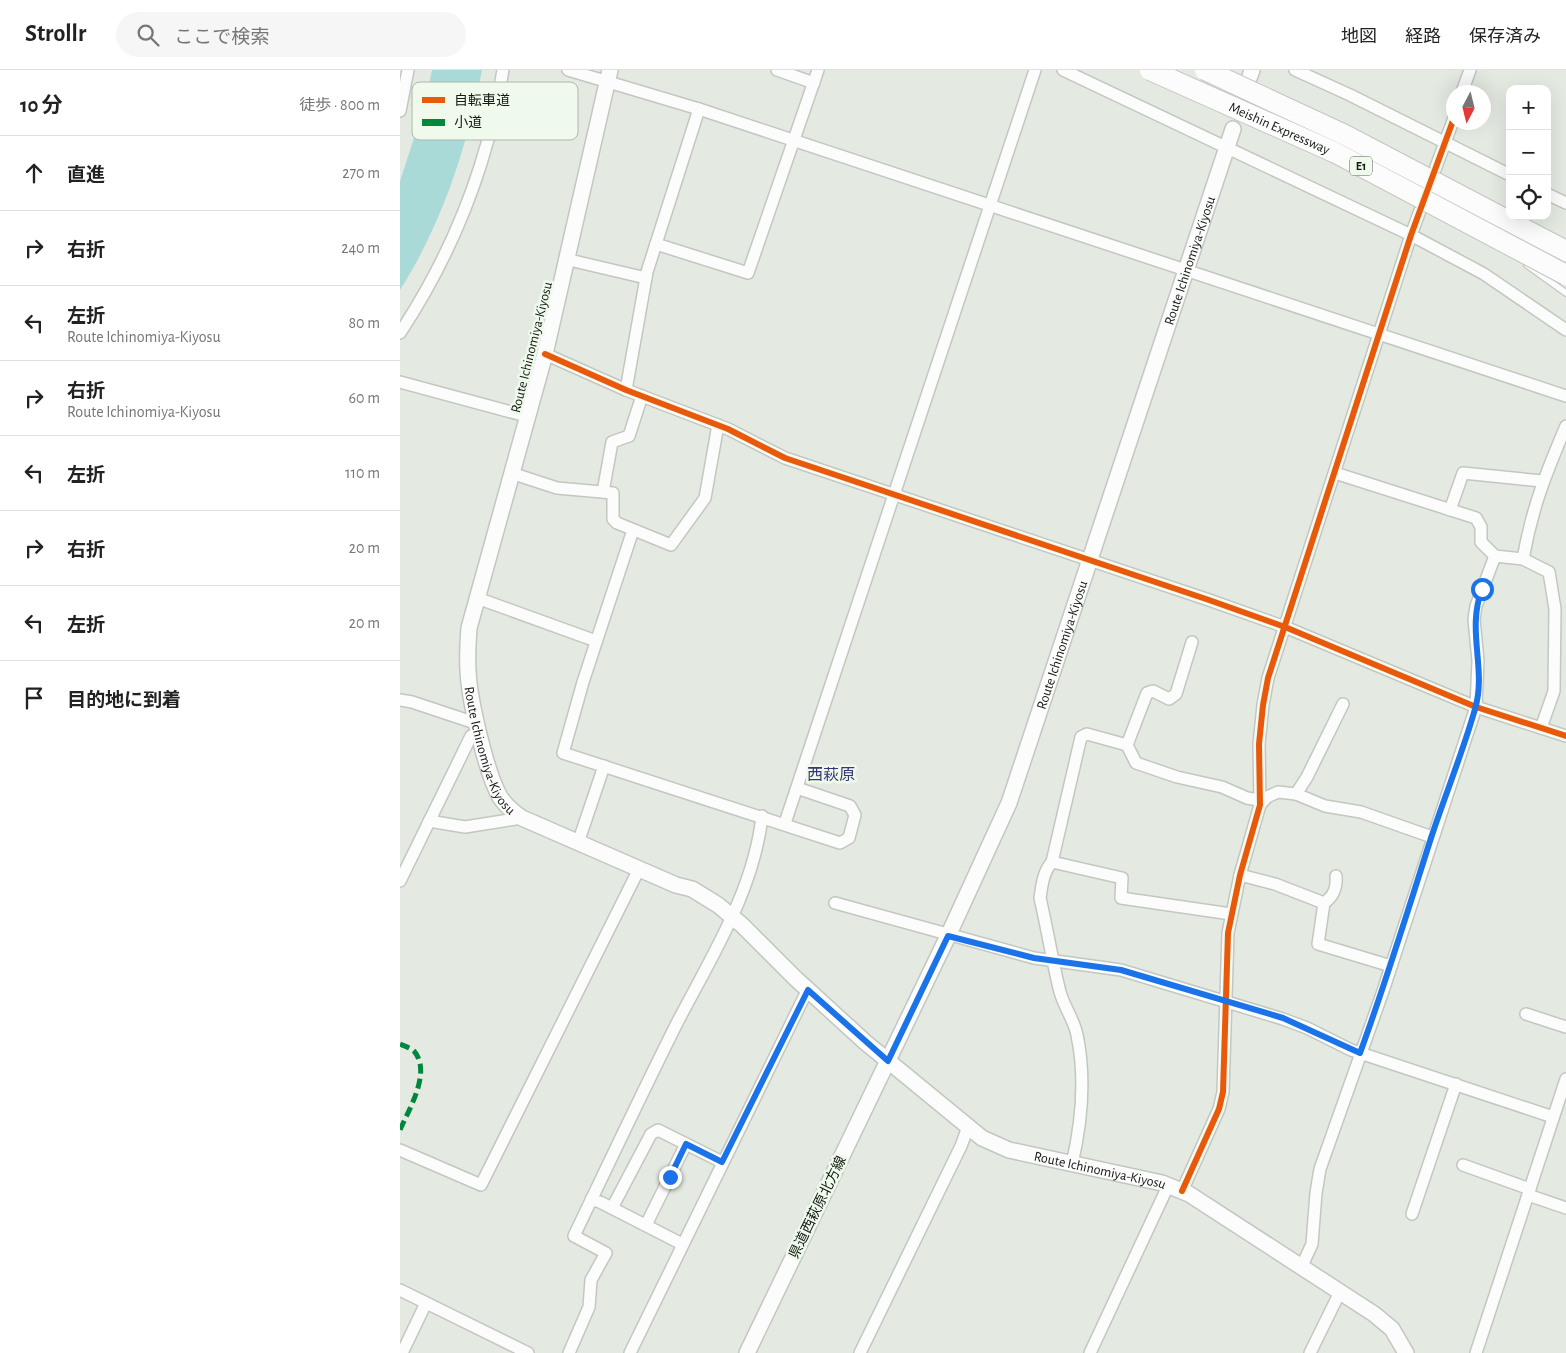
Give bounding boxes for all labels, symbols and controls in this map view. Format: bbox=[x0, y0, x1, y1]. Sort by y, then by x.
search box bbox=[116, 12, 466, 57]
icon: search bbox=[134, 21, 162, 49]
text: Strollr bbox=[25, 22, 86, 46]
text: ここで検索 bbox=[174, 28, 269, 47]
text: 地図 bbox=[1341, 28, 1377, 46]
text: 経路 bbox=[1405, 28, 1441, 46]
text: 保存済み bbox=[1469, 28, 1541, 46]
legend bbox=[412, 82, 578, 140]
north arrow bbox=[1446, 85, 1491, 130]
map controls bbox=[1506, 85, 1551, 220]
button: + bbox=[1506, 85, 1551, 130]
text: 自転車道 bbox=[454, 93, 510, 108]
text: 10 分 bbox=[20, 95, 63, 116]
text: 徒歩 · 800 m bbox=[299, 97, 380, 113]
street label: Meishin Expressway bbox=[1227, 100, 1332, 157]
text: 小道 bbox=[454, 115, 482, 130]
button: − bbox=[1506, 130, 1551, 175]
road number: E1 bbox=[1350, 156, 1372, 175]
icon: ahead bbox=[20, 159, 48, 187]
text: 270 m bbox=[342, 165, 380, 181]
text: 直進 bbox=[67, 166, 105, 185]
button: locate bbox=[1506, 175, 1551, 220]
street label: Route Ichinomiya-Kiyosu bbox=[1162, 195, 1218, 327]
icon: right bbox=[20, 234, 48, 262]
text: 240 m bbox=[341, 240, 380, 256]
text: 右折 bbox=[67, 241, 105, 260]
street label: Route Ichinomiya-Kiyosu bbox=[509, 280, 555, 414]
text: 左折 bbox=[67, 307, 105, 326]
icon: left bbox=[20, 309, 48, 337]
text: 80 m bbox=[349, 315, 380, 331]
text: Route Ichinomiya-Kiyosu bbox=[67, 329, 221, 345]
text: 右折 bbox=[67, 382, 105, 401]
icon: right bbox=[20, 384, 48, 412]
text: 60 m bbox=[349, 390, 380, 406]
text: Route Ichinomiya-Kiyosu bbox=[67, 404, 221, 420]
icon: left bbox=[20, 459, 48, 487]
text: 110 m bbox=[345, 465, 380, 481]
text: 左折 bbox=[67, 466, 105, 485]
icon: right bbox=[20, 534, 48, 562]
text: 20 m bbox=[349, 540, 380, 556]
text: 右折 bbox=[67, 541, 105, 560]
route start bbox=[1471, 578, 1494, 601]
street label: Route Ichinomiya-Kiyosu bbox=[1035, 579, 1090, 711]
icon: left bbox=[20, 609, 48, 637]
text: 20 m bbox=[349, 615, 380, 631]
text: 左折 bbox=[67, 616, 105, 635]
icon: arrive bbox=[20, 684, 48, 712]
street label: Route Ichinomiya-Kiyosu bbox=[462, 686, 517, 818]
text: 目的地に到着 bbox=[67, 691, 181, 710]
district label: 西萩原 bbox=[807, 767, 855, 783]
street label: Route Ichinomiya-Kiyosu bbox=[1033, 1150, 1168, 1192]
street label: 県道西萩原北方線 bbox=[785, 1153, 849, 1261]
route end bbox=[659, 1166, 682, 1189]

